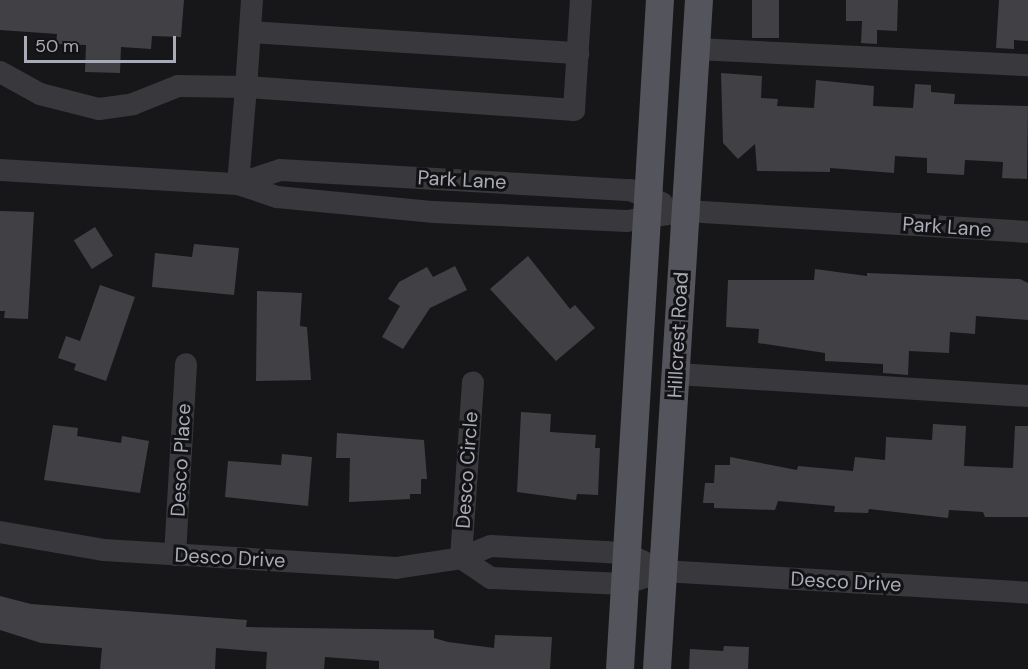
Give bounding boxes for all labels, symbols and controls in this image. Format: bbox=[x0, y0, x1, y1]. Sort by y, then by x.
scale bar bbox=[27, 24, 178, 62]
text: 50 m bbox=[35, 34, 79, 58]
street label: Park Lane bbox=[417, 166, 507, 194]
street label: Park Lane bbox=[902, 212, 992, 242]
street label: Hillcrest Road bbox=[663, 271, 693, 399]
street label: Desco Place bbox=[166, 403, 196, 517]
street label: Desco Circle bbox=[451, 411, 483, 529]
street label: Desco Drive bbox=[174, 543, 286, 573]
street label: Desco Drive bbox=[790, 567, 902, 597]

